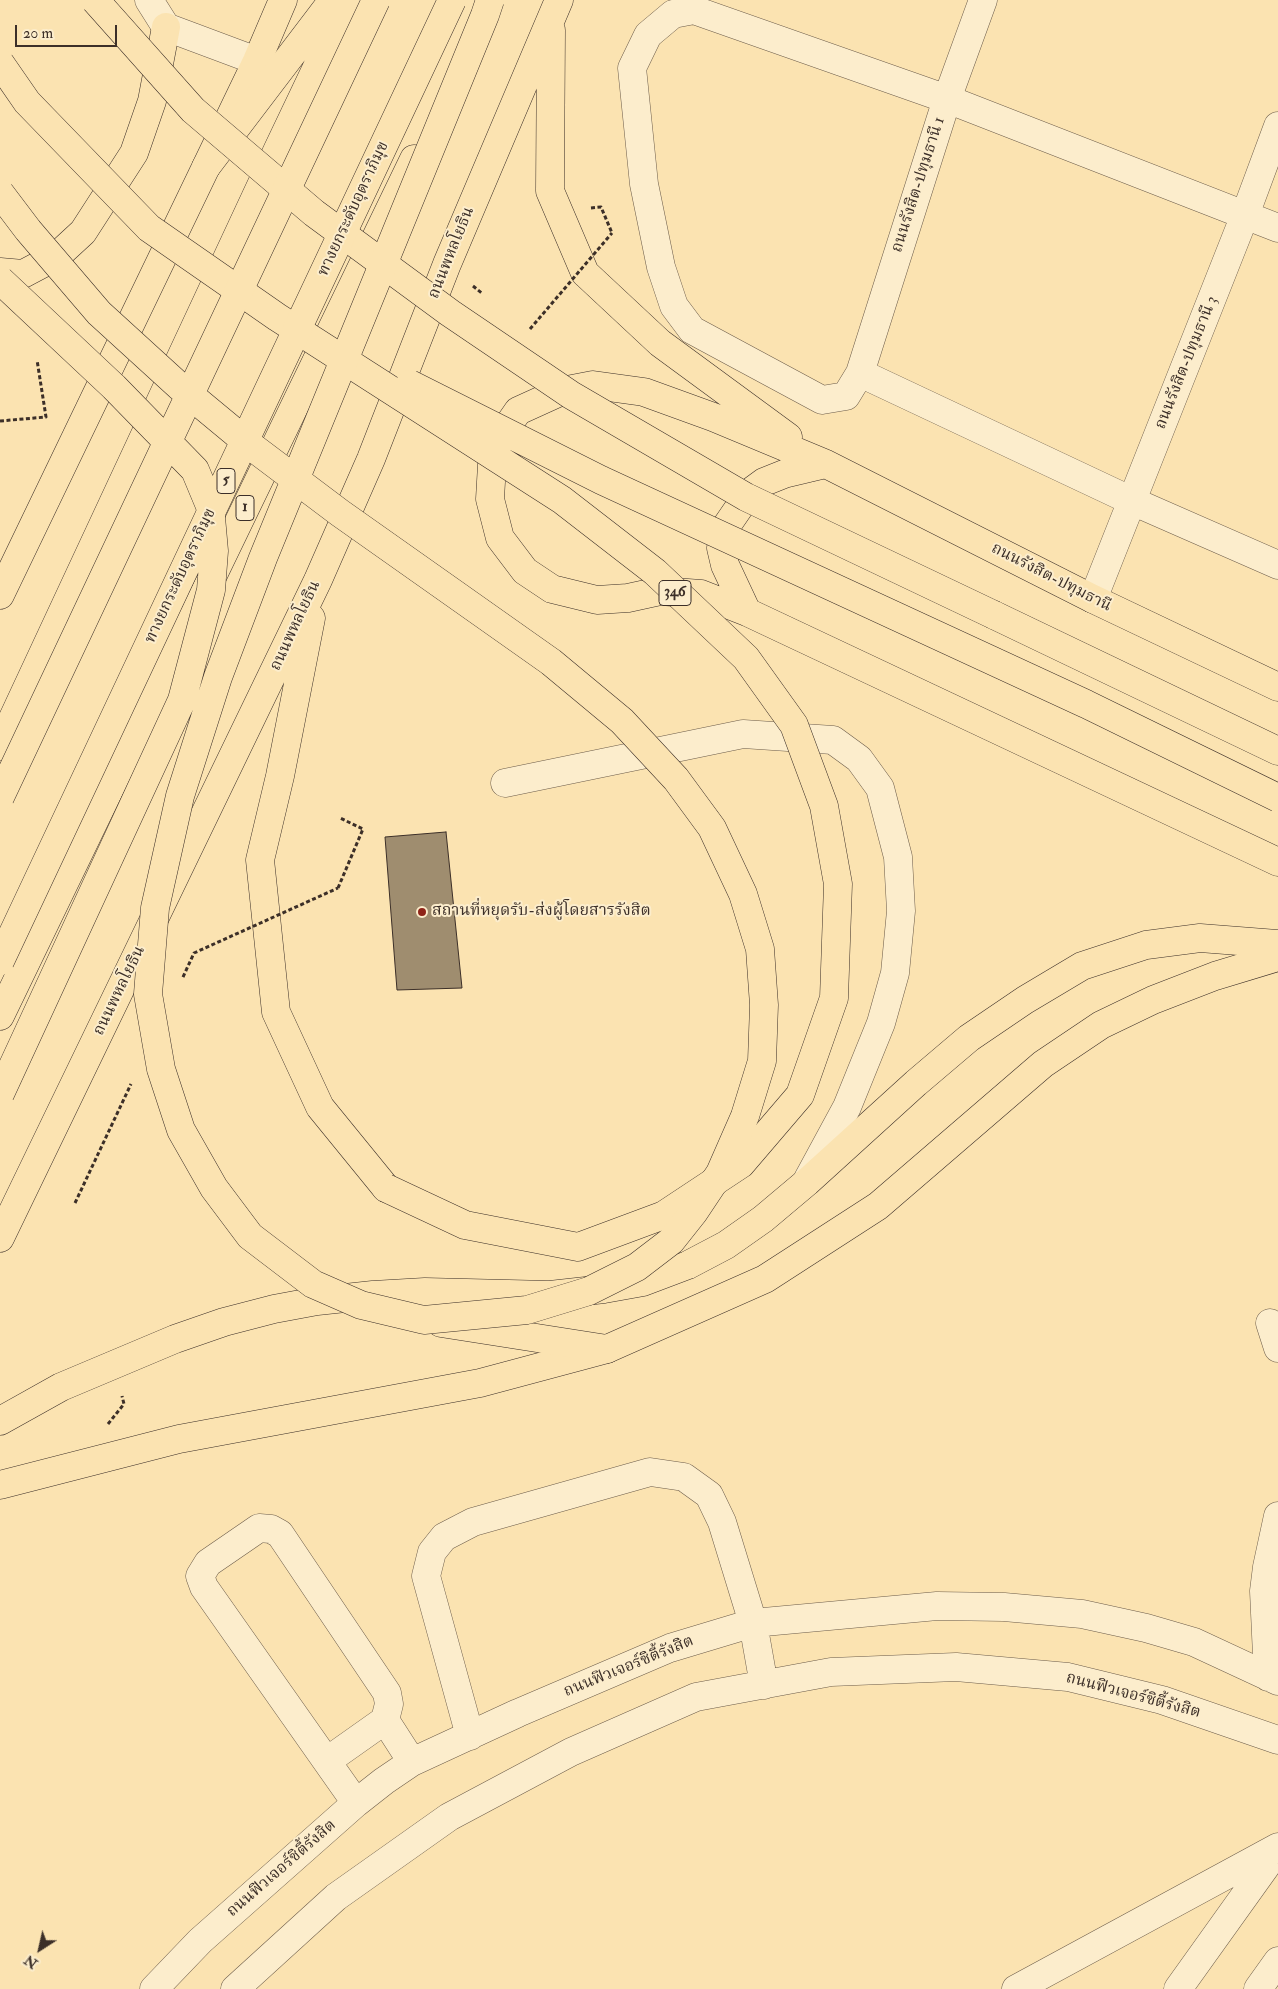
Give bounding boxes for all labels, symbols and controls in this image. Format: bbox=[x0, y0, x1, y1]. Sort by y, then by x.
scale bar bbox=[18, 15, 120, 47]
text: 20 m bbox=[23, 24, 53, 43]
street label: ถนนรังสิต-ปทุมธานี 1 bbox=[888, 115, 950, 255]
street label: ทางยกระดับอุตราภิมุข bbox=[314, 139, 394, 279]
street label: ถนนพหลโยธิน bbox=[425, 204, 479, 302]
street label: ถนนรังสิต-ปทุมธานี 3 bbox=[1152, 294, 1222, 432]
road number: 5 bbox=[217, 468, 235, 494]
road number: 1 bbox=[236, 496, 254, 520]
street label: ทางยกระดับอุตราภิมุข bbox=[141, 506, 221, 646]
street label: ถนนรังสิต-ปทุมธานี bbox=[988, 539, 1114, 617]
street label: ถนนพหลโยธิน bbox=[267, 578, 325, 674]
road number: 346 bbox=[659, 580, 691, 606]
place label: สถานที่หยุดรับ-ส่งผู้โดยสารรังสิต bbox=[432, 902, 651, 922]
marker: สถานที่หยุดรับ-ส่งผู้โดยสารรังสิต bbox=[416, 906, 428, 918]
street label: ถนนพหลโยธิน bbox=[90, 943, 150, 1039]
street label: ถนนฟิวเจอร์ซิตี้รังสิต bbox=[561, 1632, 697, 1702]
street label: ถนนฟิวเจอร์ซิตี้รังสิต bbox=[1064, 1669, 1202, 1723]
street label: ถนนฟิวเจอร์ซิตี้รังสิต bbox=[223, 1816, 341, 1922]
north arrow bbox=[15, 1924, 65, 1974]
text: N bbox=[21, 1951, 41, 1972]

